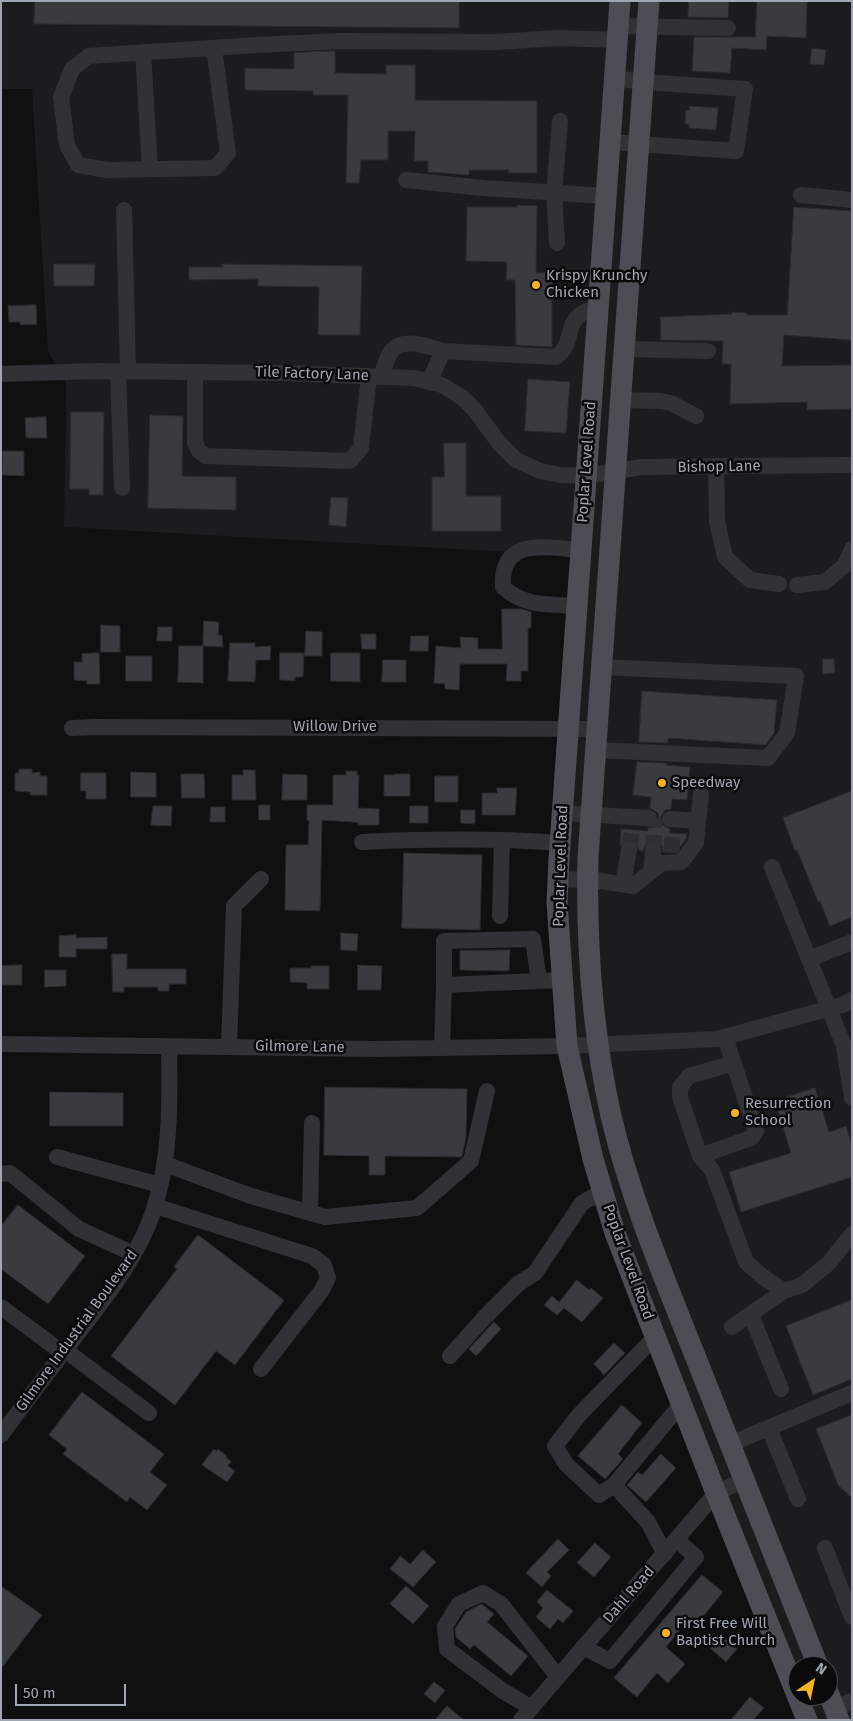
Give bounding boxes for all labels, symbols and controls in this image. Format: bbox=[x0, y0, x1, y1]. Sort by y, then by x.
place label: Krispy Krunchy Chicken bbox=[546, 267, 647, 302]
marker: Krispy Krunchy Chicken bbox=[530, 279, 542, 291]
street label: Tile Factory Lane bbox=[255, 363, 369, 385]
street label: Poplar Level Road bbox=[574, 401, 600, 523]
street label: Bishop Lane bbox=[677, 457, 761, 477]
street label: Willow Drive bbox=[293, 718, 377, 736]
place label: Speedway bbox=[672, 774, 740, 792]
marker: Speedway bbox=[656, 777, 668, 789]
street label: Poplar Level Road bbox=[550, 805, 572, 927]
street label: Gilmore Lane bbox=[255, 1037, 345, 1057]
place label: Resurrection School bbox=[745, 1095, 831, 1130]
marker: Resurrection School bbox=[729, 1107, 741, 1119]
street label: Poplar Level Road bbox=[599, 1202, 657, 1322]
street label: Gilmore Industrial Boulevard bbox=[12, 1247, 142, 1415]
street label: Dahl Road bbox=[599, 1563, 659, 1627]
place label: First Free Will Baptist Church bbox=[676, 1615, 775, 1650]
marker: First Free Will Baptist Church bbox=[660, 1627, 672, 1639]
north arrow bbox=[788, 1656, 838, 1706]
text: N bbox=[812, 1659, 830, 1679]
scale bar bbox=[18, 1674, 129, 1706]
text: 50 m bbox=[23, 1684, 56, 1702]

